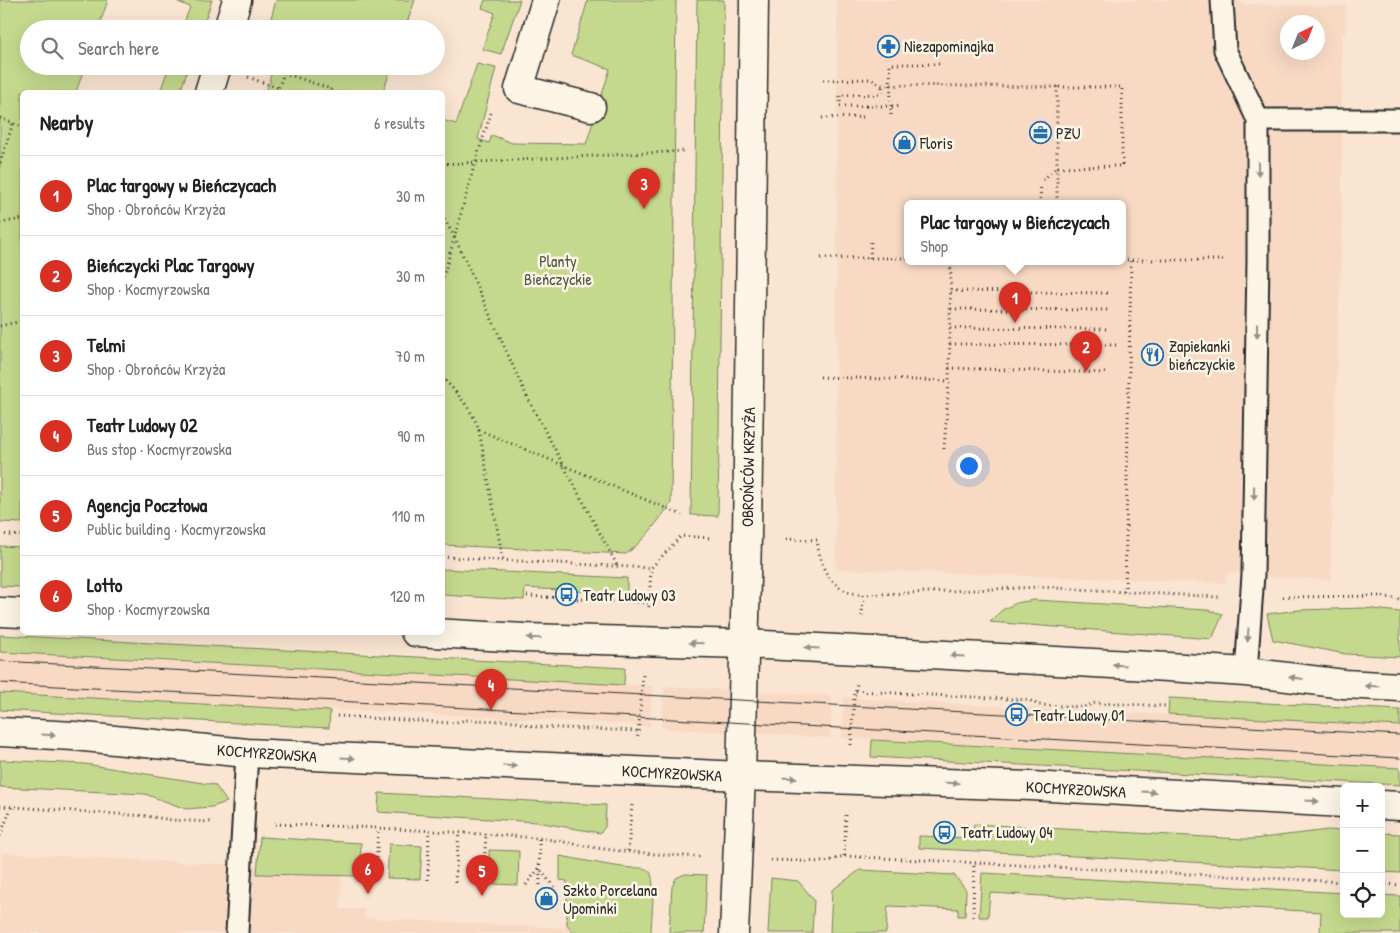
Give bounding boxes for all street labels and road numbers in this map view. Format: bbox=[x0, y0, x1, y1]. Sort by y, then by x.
street label: OBROŃCÓW KRZYŻA bbox=[736, 407, 760, 527]
street label: KOCMYRZOWSKA bbox=[216, 739, 318, 767]
street label: KOCMYRZOWSKA bbox=[621, 759, 723, 787]
street label: KOCMYRZOWSKA bbox=[1025, 775, 1127, 803]

